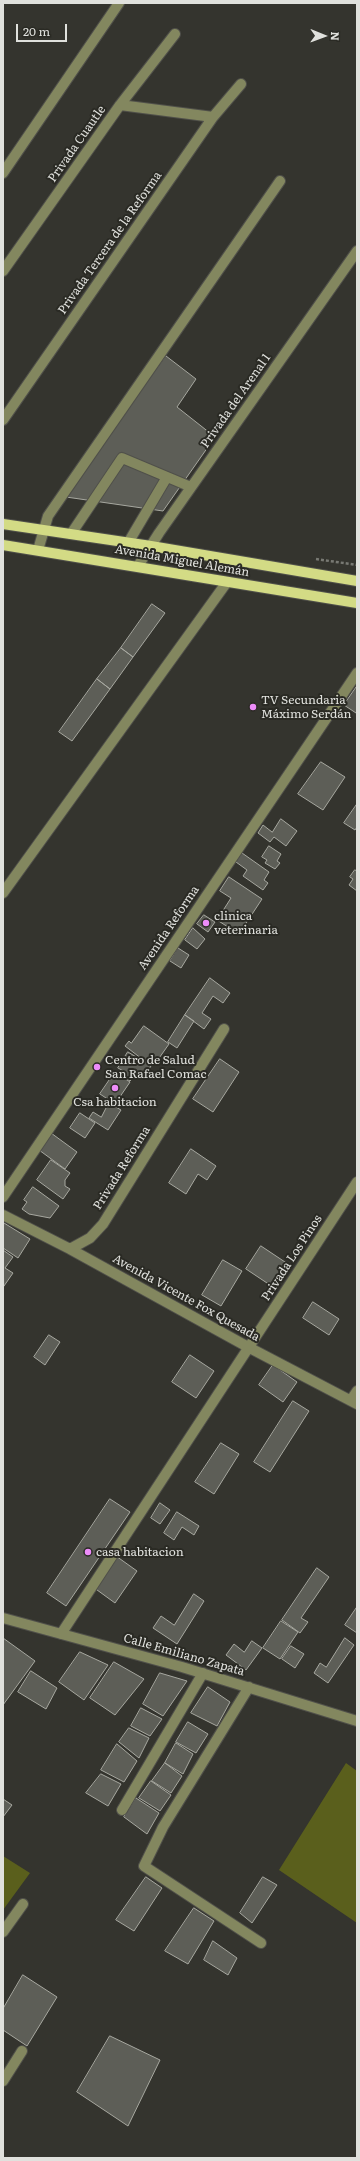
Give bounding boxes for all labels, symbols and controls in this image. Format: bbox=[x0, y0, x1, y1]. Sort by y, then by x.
scale bar bbox=[18, 16, 69, 42]
north arrow bbox=[304, 16, 344, 56]
text: 20 m bbox=[23, 22, 50, 40]
text: N bbox=[328, 31, 344, 41]
street label: Privada Cuautle bbox=[45, 103, 109, 185]
street label: Privada Tercera de la Reforma bbox=[55, 169, 165, 317]
street label: Privada del Arenal 1 bbox=[198, 351, 274, 451]
street label: Avenida Miguel Alemán bbox=[114, 542, 250, 580]
place label: TV Secundaria Máximo Serdán bbox=[261, 693, 352, 721]
marker: TV Secundaria Máximo Serdán bbox=[248, 702, 258, 712]
street label: Avenida Reforma bbox=[135, 883, 203, 973]
place label: clinica veterinaria bbox=[214, 909, 278, 937]
marker: clinica veterinaria bbox=[201, 918, 211, 928]
place label: Centro de Salud San Rafael Comac bbox=[105, 1053, 206, 1081]
marker: Centro de Salud San Rafael Comac bbox=[92, 1062, 102, 1072]
marker: Csa habitacion bbox=[110, 1083, 120, 1093]
place label: Csa habitacion bbox=[73, 1095, 157, 1109]
street label: Privada Reforma bbox=[90, 1124, 154, 1212]
street label: Privada Los Pinos bbox=[259, 1212, 325, 1304]
street label: Avenida Vicente Fox Quesada bbox=[110, 1252, 262, 1344]
place label: casa habitacion bbox=[96, 1545, 184, 1559]
marker: casa habitacion bbox=[83, 1547, 93, 1557]
street label: Calle Emiliano Zapata bbox=[122, 1631, 246, 1679]

